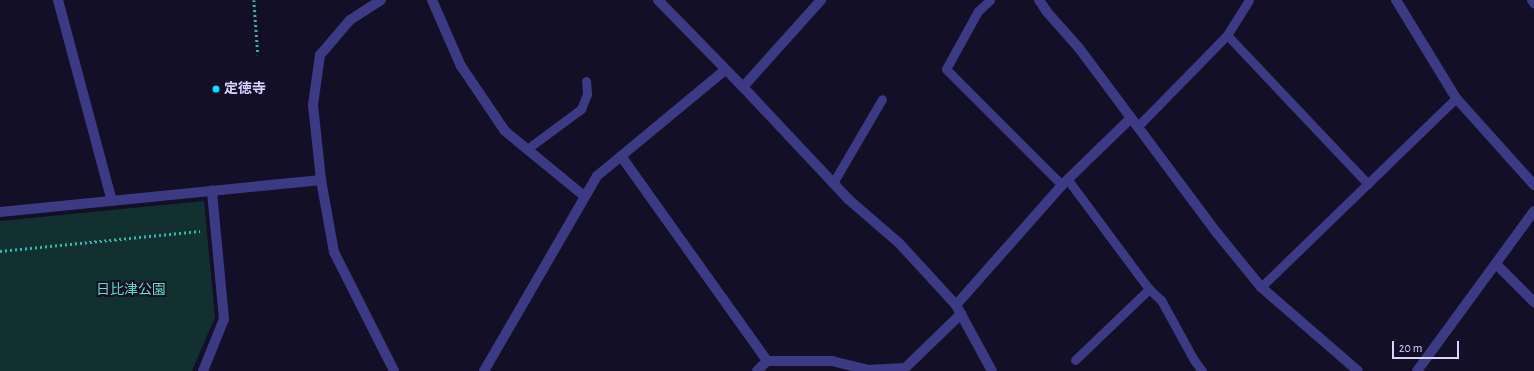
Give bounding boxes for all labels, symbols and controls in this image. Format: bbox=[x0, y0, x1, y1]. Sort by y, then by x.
place label: 定徳寺 bbox=[224, 81, 266, 97]
marker: 定徳寺 bbox=[211, 84, 221, 94]
park label: 日比津公園 bbox=[96, 282, 166, 298]
scale bar bbox=[1394, 333, 1461, 359]
text: 20 m bbox=[1399, 342, 1422, 354]

